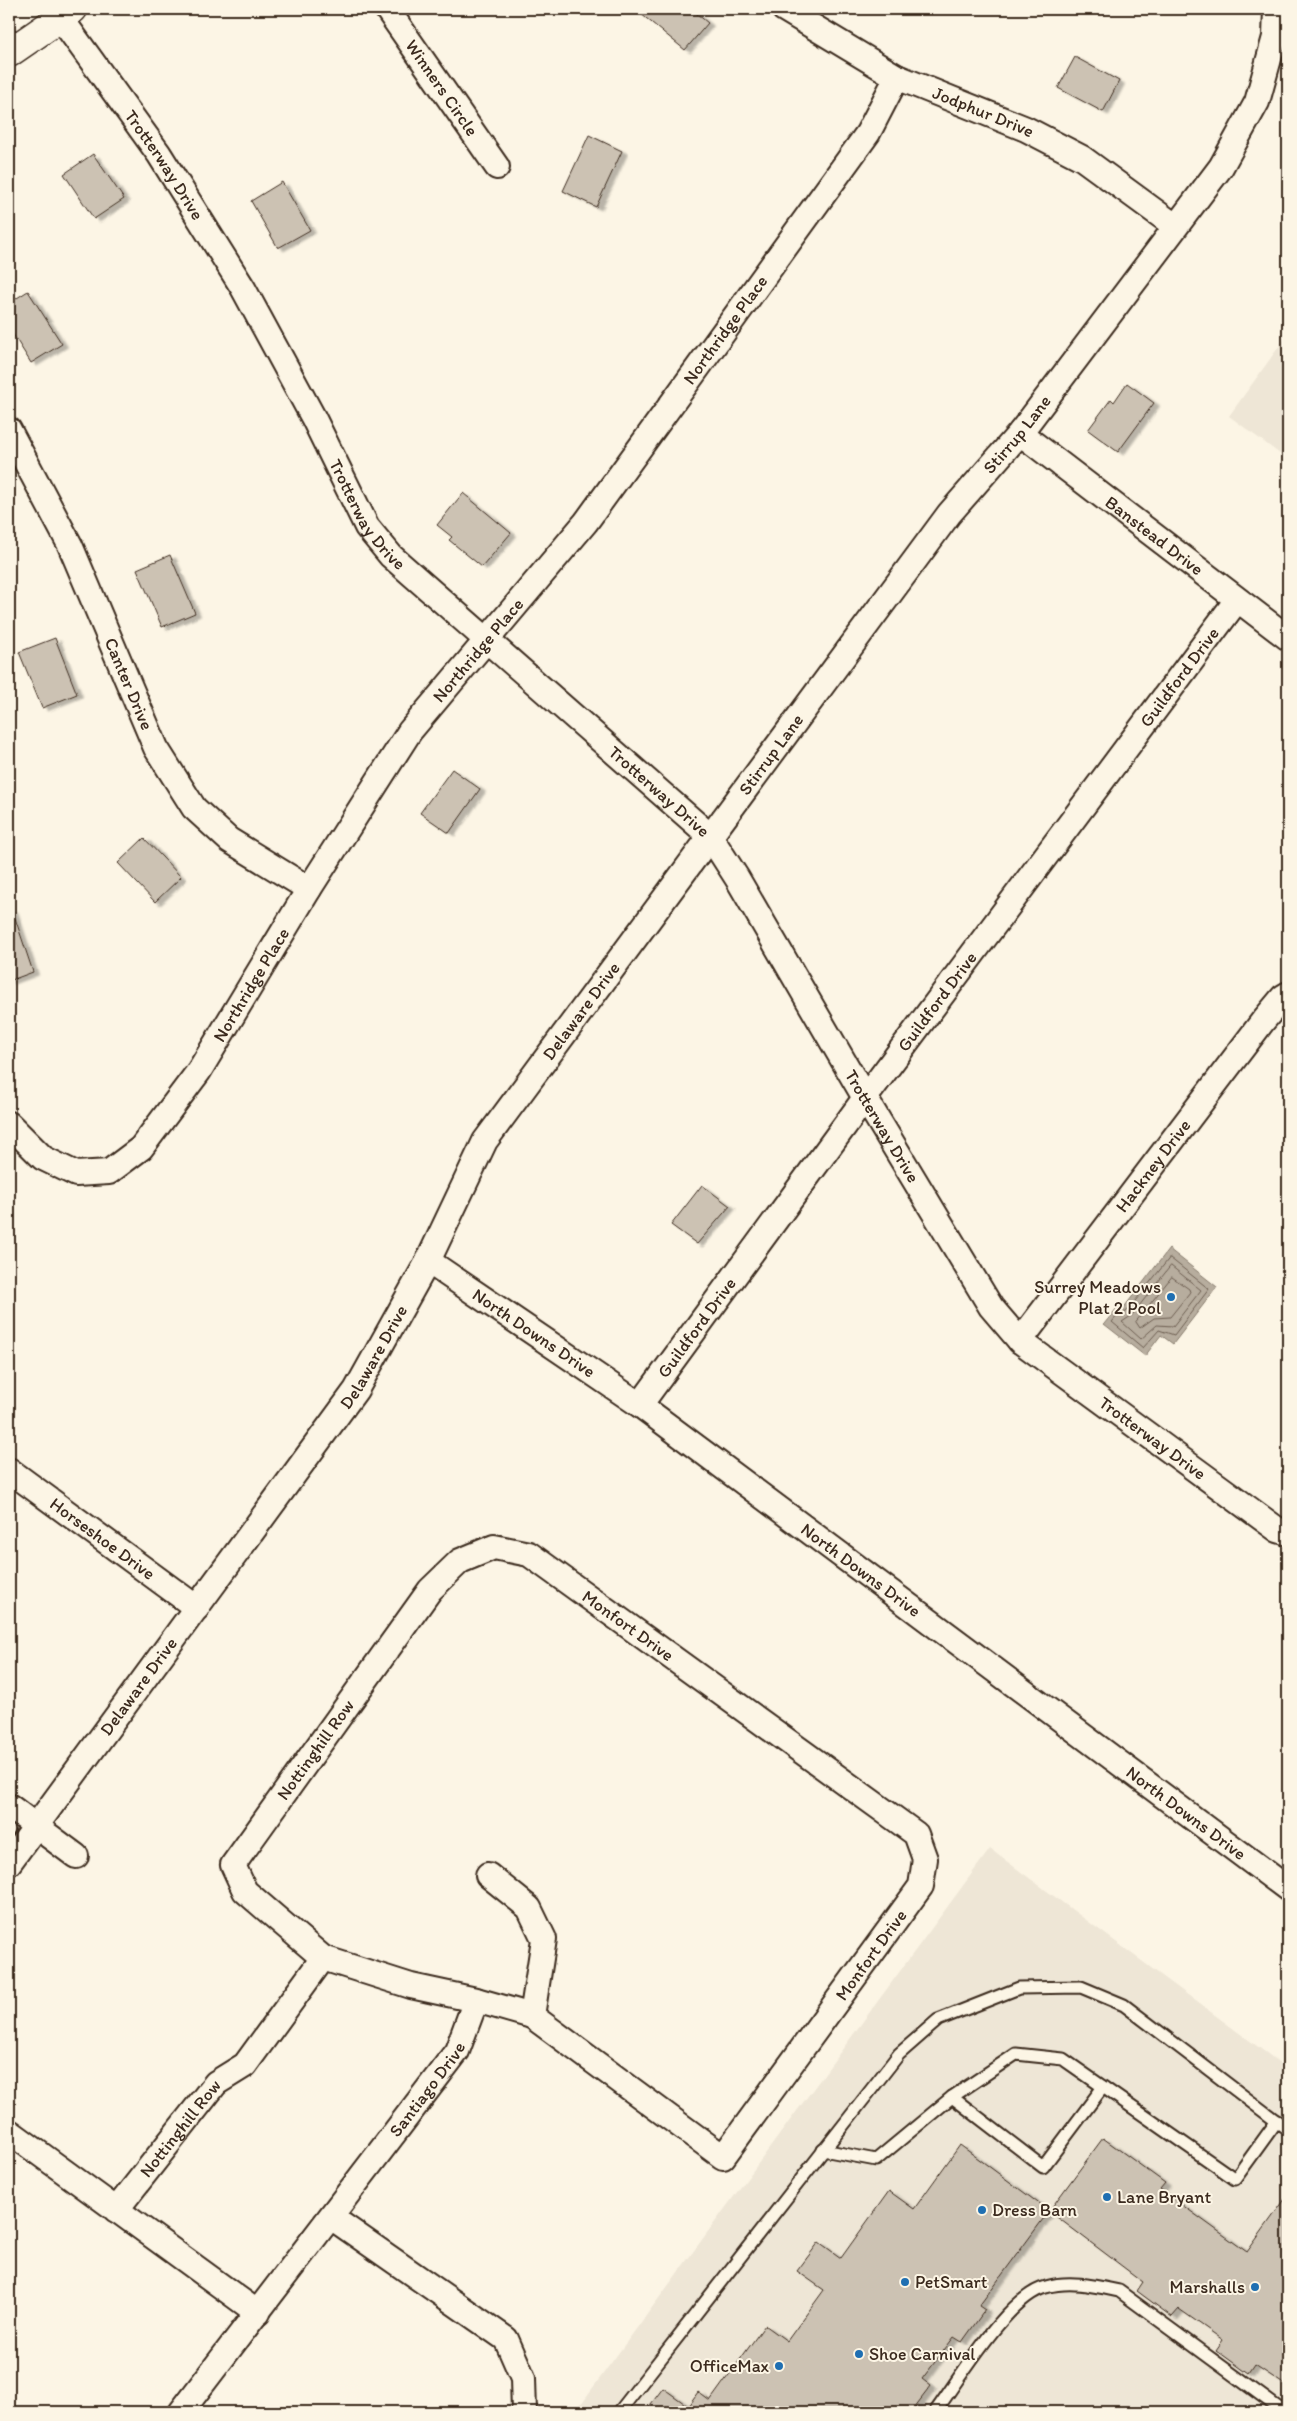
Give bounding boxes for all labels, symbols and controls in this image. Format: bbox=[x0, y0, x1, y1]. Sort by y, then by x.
street label: Winners Circle bbox=[401, 35, 483, 140]
street label: Jodphur Drive bbox=[929, 82, 1038, 142]
street label: Trotterway Drive bbox=[120, 105, 209, 224]
street label: Northridge Place bbox=[678, 271, 772, 389]
street label: Stirrup Lane bbox=[978, 391, 1056, 478]
street label: Trotterway Drive bbox=[324, 455, 410, 575]
street label: Banstead Drive bbox=[1101, 491, 1208, 580]
street label: Northridge Place bbox=[428, 594, 528, 707]
street label: Guildford Drive bbox=[1135, 623, 1224, 731]
street label: Canter Drive bbox=[100, 634, 158, 733]
street label: Stirrup Lane bbox=[734, 710, 808, 799]
street label: Trotterway Drive bbox=[604, 741, 714, 842]
street label: Northridge Place bbox=[208, 924, 294, 1046]
street label: Guildford Drive bbox=[893, 947, 982, 1056]
street label: Delaware Drive bbox=[538, 958, 625, 1064]
street label: Trotterway Drive bbox=[840, 1066, 924, 1187]
street label: Hackney Drive bbox=[1111, 1115, 1195, 1217]
street label: Guildford Drive bbox=[653, 1273, 741, 1382]
place label: Surrey Meadows Plat 2 Pool bbox=[1034, 1276, 1161, 1319]
street label: North Downs Drive bbox=[468, 1283, 600, 1383]
marker: Surrey Meadows Plat 2 Pool bbox=[1165, 1291, 1177, 1303]
street label: Delaware Drive bbox=[335, 1301, 412, 1413]
street label: Trotterway Drive bbox=[1094, 1391, 1211, 1485]
street label: Horseshoe Drive bbox=[45, 1493, 160, 1585]
street label: North Downs Drive bbox=[797, 1518, 925, 1622]
street label: Monfort Drive bbox=[578, 1585, 678, 1666]
street label: Delaware Drive bbox=[95, 1633, 182, 1740]
street label: Nottinghill Row bbox=[272, 1695, 359, 1805]
street label: North Downs Drive bbox=[1122, 1761, 1250, 1865]
street label: Monfort Drive bbox=[830, 1905, 912, 2005]
street label: Santiago Drive bbox=[384, 2039, 470, 2141]
street label: Nottinghill Row bbox=[135, 2075, 226, 2182]
place label: Lane Bryant bbox=[1117, 2186, 1211, 2208]
marker: Lane Bryant bbox=[1101, 2191, 1113, 2203]
place label: Dress Barn bbox=[992, 2199, 1077, 2221]
marker: Dress Barn bbox=[976, 2204, 988, 2216]
place label: PetSmart bbox=[915, 2271, 988, 2293]
marker: PetSmart bbox=[899, 2276, 911, 2288]
place label: Marshalls bbox=[1170, 2276, 1245, 2298]
marker: Marshalls bbox=[1249, 2281, 1261, 2293]
place label: Shoe Carnival bbox=[869, 2343, 975, 2365]
marker: Shoe Carnival bbox=[853, 2348, 865, 2360]
place label: OfficeMax bbox=[690, 2355, 769, 2377]
marker: OfficeMax bbox=[773, 2360, 785, 2372]

